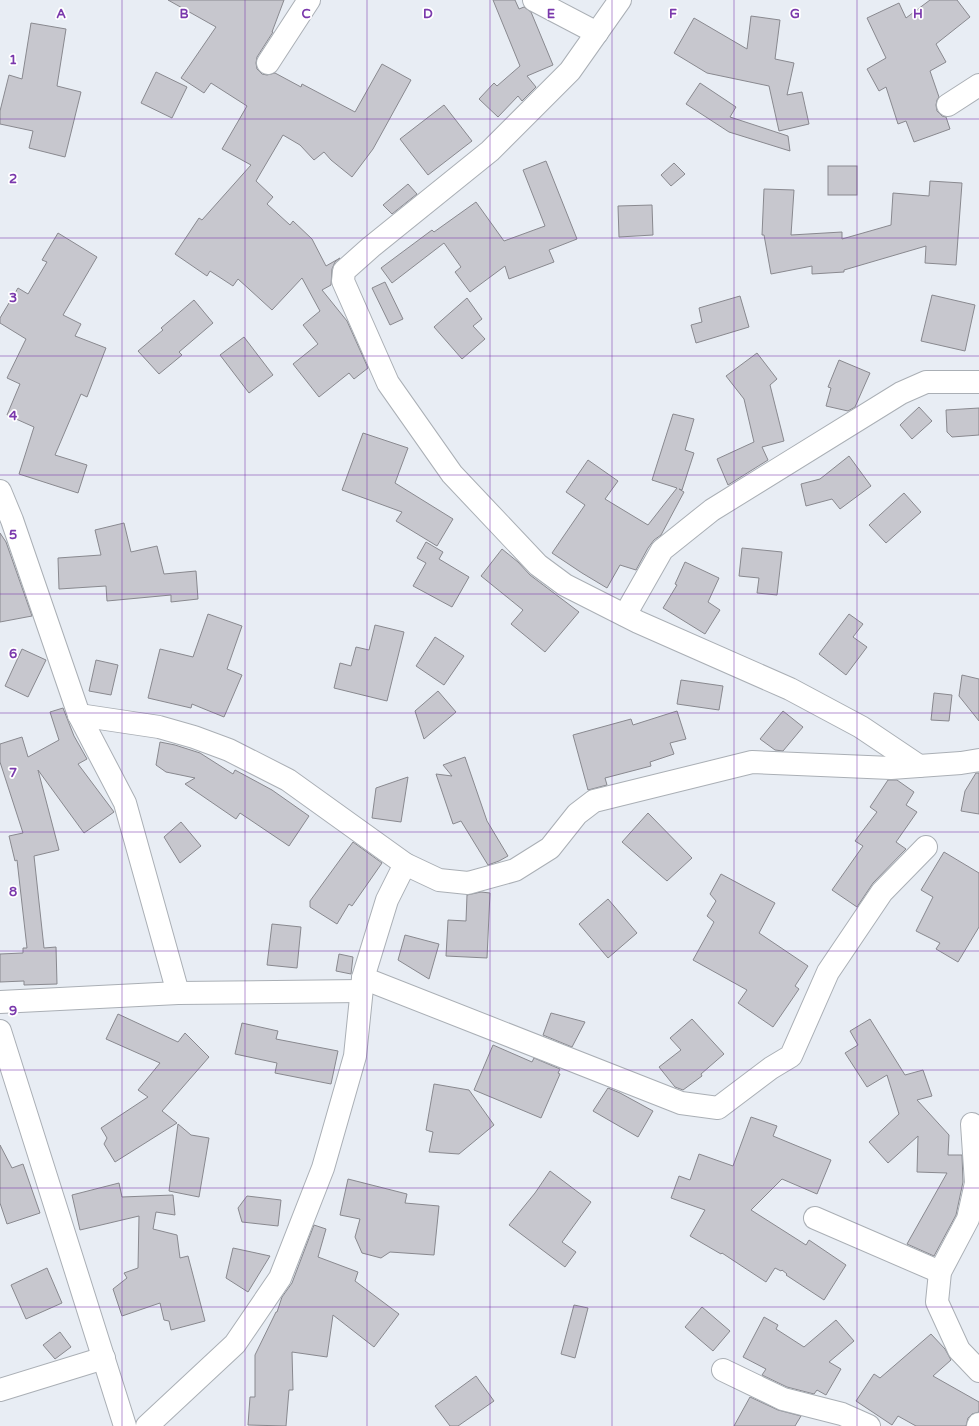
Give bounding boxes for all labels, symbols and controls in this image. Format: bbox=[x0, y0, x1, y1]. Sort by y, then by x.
text: A bbox=[56, 6, 66, 22]
text: B bbox=[179, 6, 189, 22]
text: C bbox=[301, 6, 311, 22]
text: D bbox=[423, 6, 433, 22]
text: E bbox=[547, 6, 555, 22]
text: F bbox=[669, 6, 677, 22]
text: G bbox=[790, 6, 800, 22]
text: H bbox=[913, 6, 923, 22]
text: 1 bbox=[9, 52, 17, 68]
text: 2 bbox=[9, 171, 17, 187]
text: 3 bbox=[9, 290, 17, 306]
text: 4 bbox=[9, 408, 18, 424]
text: 5 bbox=[9, 527, 17, 543]
text: 6 bbox=[9, 646, 17, 662]
text: 7 bbox=[9, 765, 17, 781]
text: 8 bbox=[9, 884, 17, 900]
text: 9 bbox=[9, 1003, 17, 1019]

